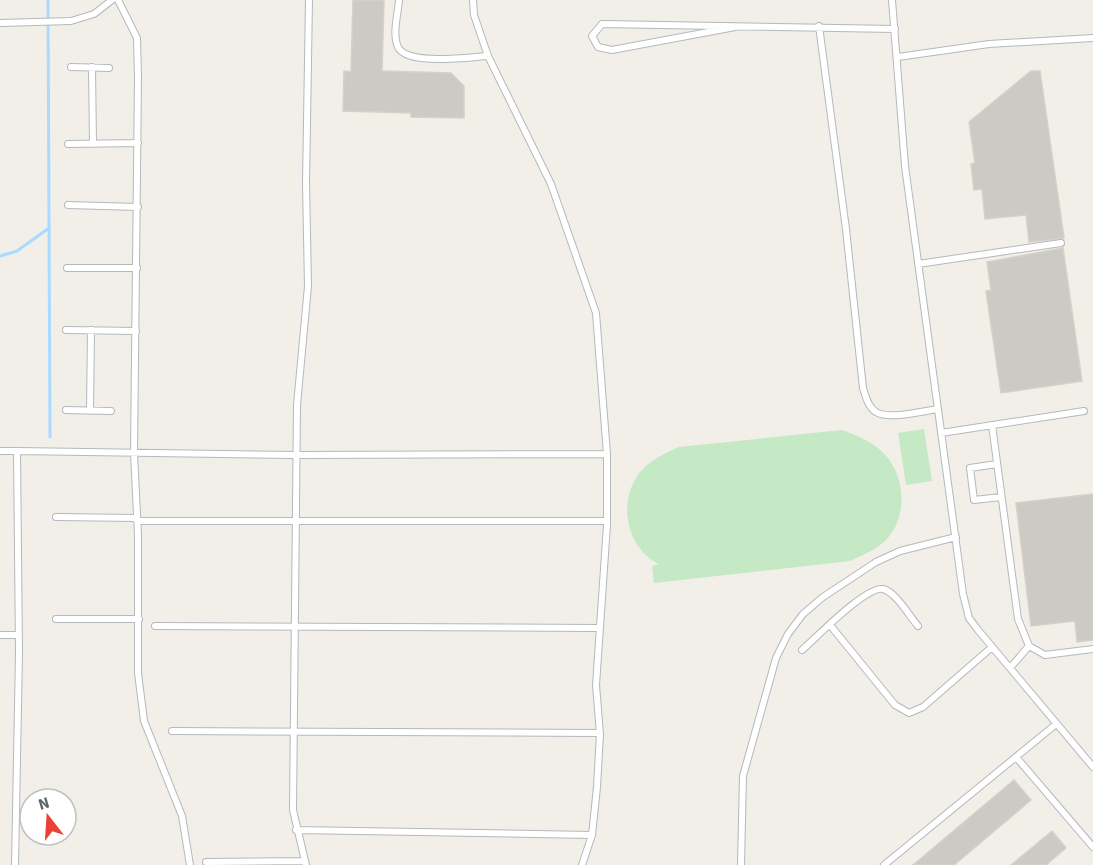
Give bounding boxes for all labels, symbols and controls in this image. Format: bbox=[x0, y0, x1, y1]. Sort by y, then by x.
north arrow bbox=[18, 787, 78, 847]
text: N bbox=[36, 792, 52, 816]

